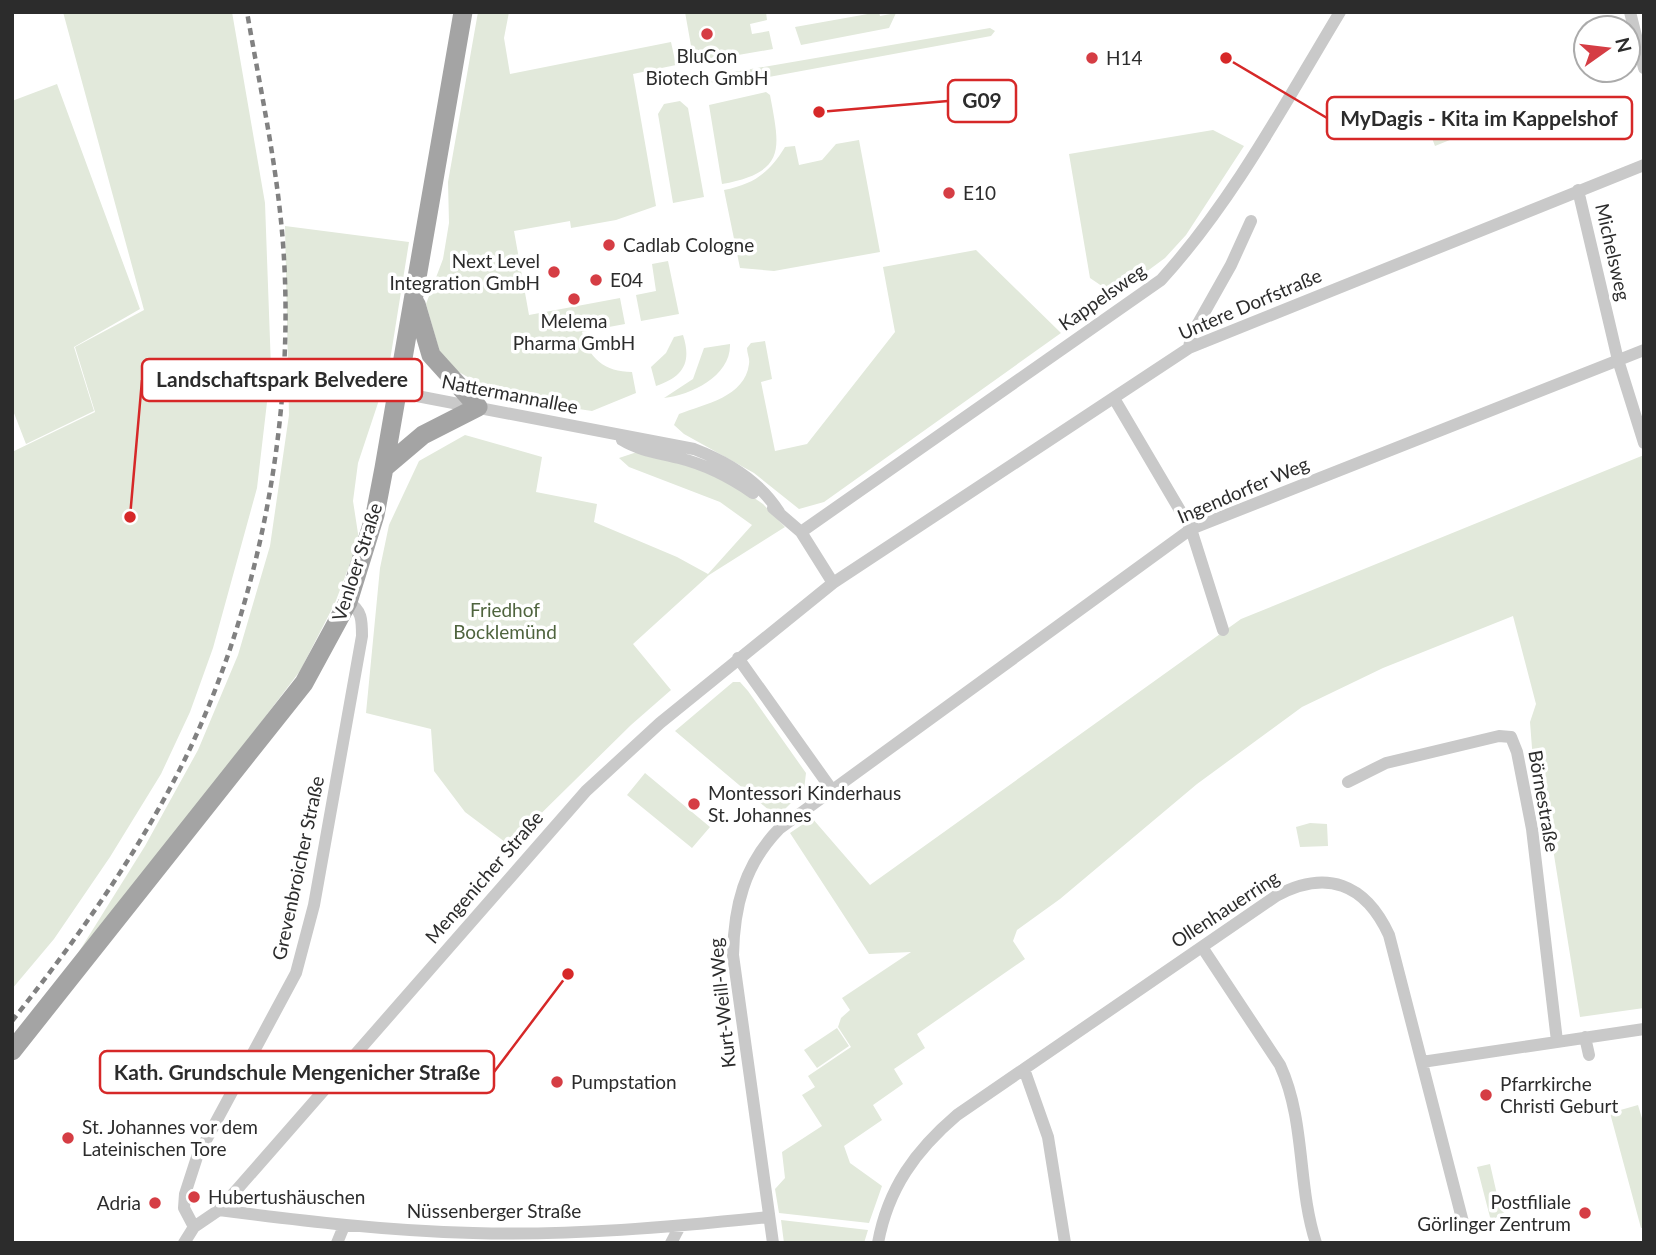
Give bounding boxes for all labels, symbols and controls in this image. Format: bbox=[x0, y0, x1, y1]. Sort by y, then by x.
north arrow bbox=[1572, 14, 1642, 84]
marker: BluCon Biotech GmbH bbox=[699, 26, 715, 42]
text: N bbox=[1611, 35, 1637, 55]
place label: BluCon Biotech GmbH bbox=[646, 44, 768, 89]
place label: H14 bbox=[1106, 46, 1143, 69]
marker: H14 bbox=[1084, 50, 1100, 66]
callout: G09 bbox=[948, 80, 1016, 122]
text: G09 bbox=[962, 87, 1002, 112]
callout: MyDagis - Kita im Kappelshof bbox=[1327, 97, 1632, 139]
text: MyDagis - Kita im Kappelshof bbox=[1340, 105, 1618, 130]
place label: E10 bbox=[963, 181, 996, 204]
marker: E10 bbox=[941, 185, 957, 201]
street label: Michelsweg bbox=[1591, 201, 1636, 303]
place label: Cadlab Cologne bbox=[623, 233, 754, 256]
marker: Cadlab Cologne bbox=[601, 237, 617, 253]
place label: Next Level Integration GmbH bbox=[389, 249, 540, 294]
street label: Kappelsweg bbox=[1054, 258, 1150, 335]
street label: Untere Dorfstraße bbox=[1175, 263, 1325, 344]
marker: Next Level Integration GmbH bbox=[546, 264, 562, 280]
place label: E04 bbox=[610, 268, 643, 291]
marker: E04 bbox=[588, 272, 604, 288]
marker: Melema Pharma GmbH bbox=[566, 291, 582, 307]
place label: Melema Pharma GmbH bbox=[513, 309, 635, 354]
callout: Landschaftspark Belvedere bbox=[142, 359, 422, 401]
text: Landschaftspark Belvedere bbox=[156, 366, 408, 391]
street label: Nattermannallee bbox=[440, 369, 580, 418]
street label: Ingendorfer Weg bbox=[1174, 451, 1312, 528]
street label: Venloer Straße bbox=[327, 500, 386, 624]
park label: Friedhof Bocklemünd bbox=[453, 598, 557, 643]
street label: Börnestraße bbox=[1524, 748, 1565, 854]
street label: Grevenbroicher Straße bbox=[267, 774, 328, 962]
place label: Montessori Kinderhaus St. Johannes bbox=[708, 781, 901, 826]
marker: Montessori Kinderhaus St. Johannes bbox=[686, 796, 702, 812]
street label: Mengenicher Straße bbox=[420, 806, 547, 948]
street label: Ollenhauerring bbox=[1166, 865, 1283, 952]
street label: Kurt-Weill-Weg bbox=[703, 937, 740, 1069]
callout: Kath. Grundschule Mengenicher Straße bbox=[100, 1051, 494, 1093]
text: Kath. Grundschule Mengenicher Straße bbox=[114, 1059, 480, 1084]
place label: Pumpstation bbox=[571, 1070, 677, 1093]
place label: Pfarrkirche Christi Geburt bbox=[1500, 1072, 1619, 1117]
marker: Pumpstation bbox=[549, 1074, 565, 1090]
marker: Pfarrkirche Christi Geburt bbox=[1478, 1087, 1494, 1103]
place label: St. Johannes vor dem Lateinischen Tore bbox=[82, 1115, 258, 1160]
marker: St. Johannes vor dem Lateinischen Tore bbox=[60, 1130, 76, 1146]
place label: Hubertushäuschen bbox=[208, 1185, 365, 1208]
marker: Hubertushäuschen bbox=[186, 1189, 202, 1205]
place label: Postfiliale Görlinger Zentrum bbox=[1417, 1190, 1571, 1235]
place label: Adria bbox=[97, 1191, 141, 1214]
marker: Adria bbox=[147, 1195, 163, 1211]
street label: Nüssenberger Straße bbox=[407, 1199, 581, 1222]
marker: Postfiliale Görlinger Zentrum bbox=[1577, 1205, 1593, 1221]

